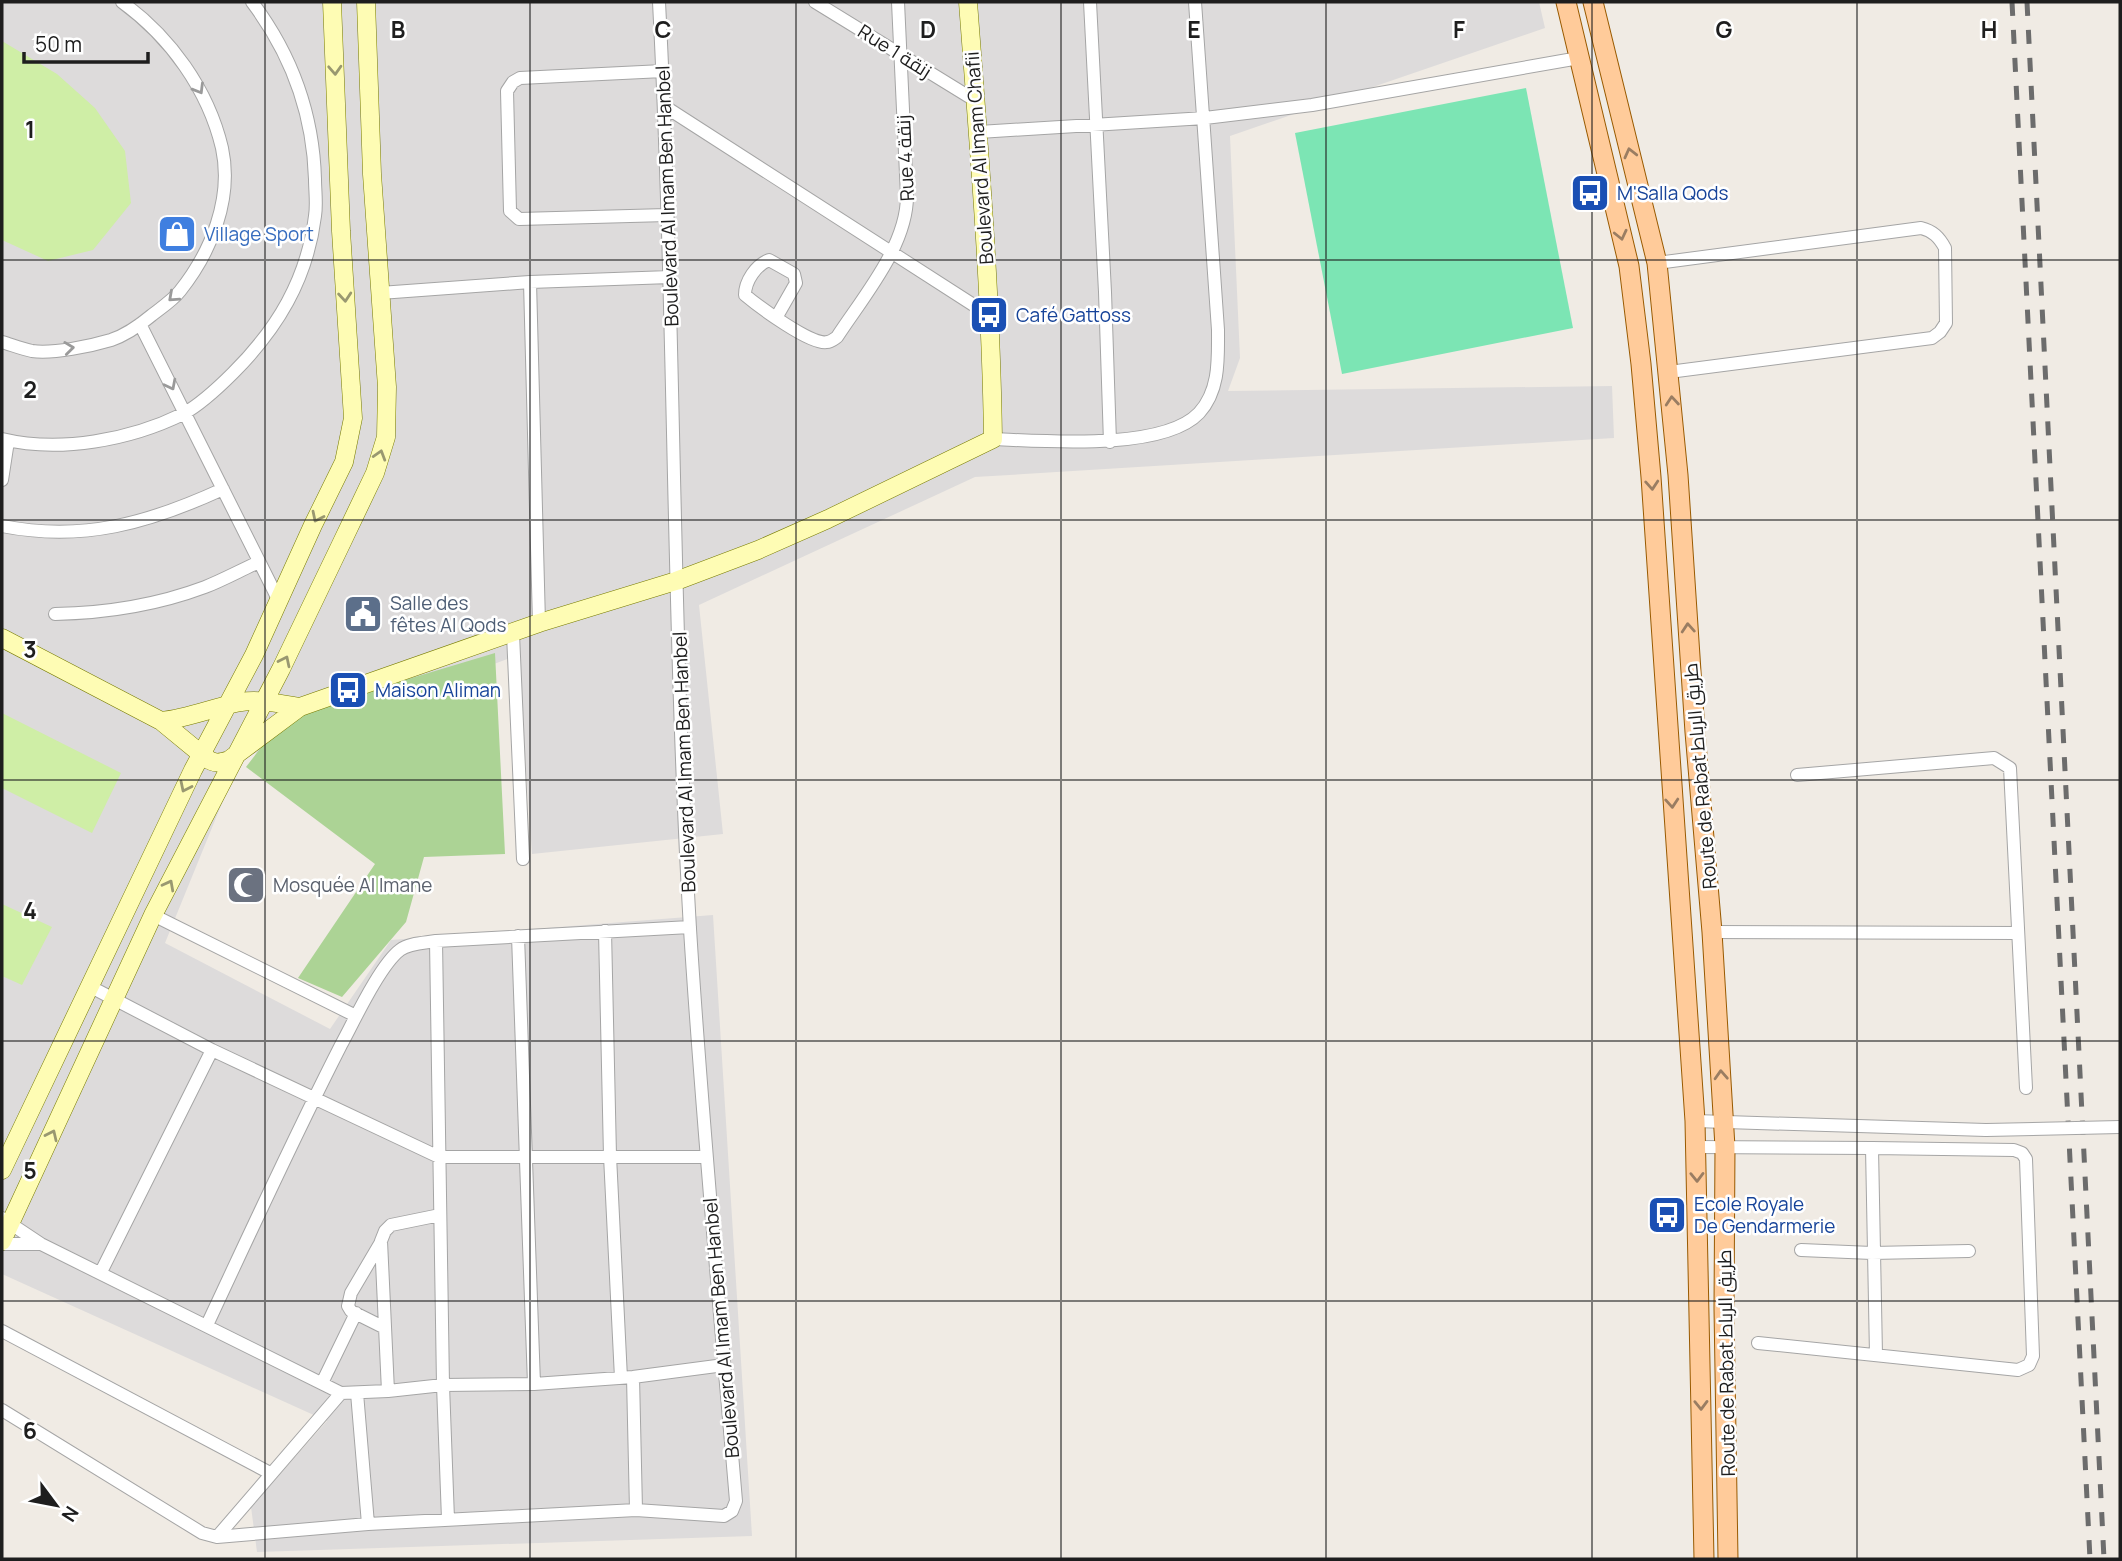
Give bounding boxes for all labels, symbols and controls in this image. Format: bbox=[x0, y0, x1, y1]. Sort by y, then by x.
text: B bbox=[391, 13, 405, 45]
text: C bbox=[655, 13, 672, 45]
text: D bbox=[920, 13, 936, 45]
text: E bbox=[1187, 13, 1201, 45]
text: F bbox=[1453, 13, 1465, 45]
text: G bbox=[1716, 13, 1733, 45]
text: H bbox=[1981, 13, 1997, 45]
street label: Rue 1 زنقة bbox=[853, 18, 937, 84]
scale bar bbox=[24, 21, 149, 65]
text: 50 m bbox=[35, 30, 82, 58]
street label: Boulevard Al Imam Chafii bbox=[959, 51, 999, 265]
one-way arrow bbox=[327, 65, 342, 76]
street label: Boulevard Al Imam Ben Hanbel bbox=[649, 65, 685, 327]
one-way arrow bbox=[190, 82, 203, 95]
text: 1 bbox=[25, 113, 35, 145]
street label: Rue 4 زنقة bbox=[890, 114, 920, 202]
one-way arrow bbox=[1624, 147, 1638, 159]
bus stop icon: M'Salla Qods bbox=[1569, 172, 1611, 214]
place label: M'Salla Qods bbox=[1617, 180, 1728, 206]
shop icon: Village Sport bbox=[156, 213, 198, 255]
place label: Village Sport bbox=[204, 221, 314, 247]
one-way arrow bbox=[1613, 229, 1627, 241]
one-way arrow bbox=[168, 289, 181, 301]
one-way arrow bbox=[337, 292, 352, 303]
bus stop icon: Café Gattoss bbox=[968, 294, 1010, 336]
place label: Café Gattoss bbox=[1016, 302, 1131, 328]
one-way arrow bbox=[63, 340, 74, 355]
text: 2 bbox=[23, 373, 37, 405]
one-way arrow bbox=[162, 378, 176, 390]
one-way arrow bbox=[1665, 395, 1680, 406]
one-way arrow bbox=[372, 449, 387, 461]
one-way arrow bbox=[1644, 480, 1659, 491]
one-way arrow bbox=[311, 510, 325, 522]
place label: Salle des fêtes Al Qods bbox=[390, 590, 506, 638]
public building icon: Salle des fêtes Al Qods bbox=[342, 593, 384, 635]
one-way arrow bbox=[1681, 622, 1696, 633]
street label: Boulevard Al Imam Ben Hanbel bbox=[666, 631, 702, 893]
text: 3 bbox=[23, 633, 37, 665]
one-way arrow bbox=[276, 656, 290, 668]
street label: Route de Rabat طريق الرباط bbox=[1677, 662, 1723, 890]
bus stop icon: Maison Aliman bbox=[327, 669, 369, 711]
place label: Maison Aliman bbox=[375, 677, 501, 703]
one-way arrow bbox=[179, 780, 193, 792]
one-way arrow bbox=[1664, 798, 1679, 809]
mosque icon: Mosquée Al Imane bbox=[225, 864, 267, 906]
place label: Mosquée Al Imane bbox=[273, 872, 432, 898]
one-way arrow bbox=[161, 880, 174, 892]
text: 4 bbox=[23, 894, 37, 926]
one-way arrow bbox=[1713, 1069, 1728, 1080]
one-way arrow bbox=[43, 1130, 57, 1142]
text: 5 bbox=[23, 1154, 37, 1186]
one-way arrow bbox=[1689, 1172, 1704, 1183]
place label: Ecole Royale De Gendarmerie bbox=[1694, 1191, 1835, 1239]
bus stop icon: Ecole Royale De Gendarmerie bbox=[1646, 1194, 1688, 1236]
street label: Boulevard Al Imam Ben Hanbel bbox=[697, 1197, 745, 1459]
street label: Route de Rabat طريق الرباط bbox=[1711, 1249, 1741, 1477]
one-way arrow bbox=[1693, 1400, 1709, 1410]
text: 6 bbox=[23, 1414, 37, 1446]
north arrow bbox=[21, 1470, 91, 1540]
text: N bbox=[56, 1501, 85, 1527]

